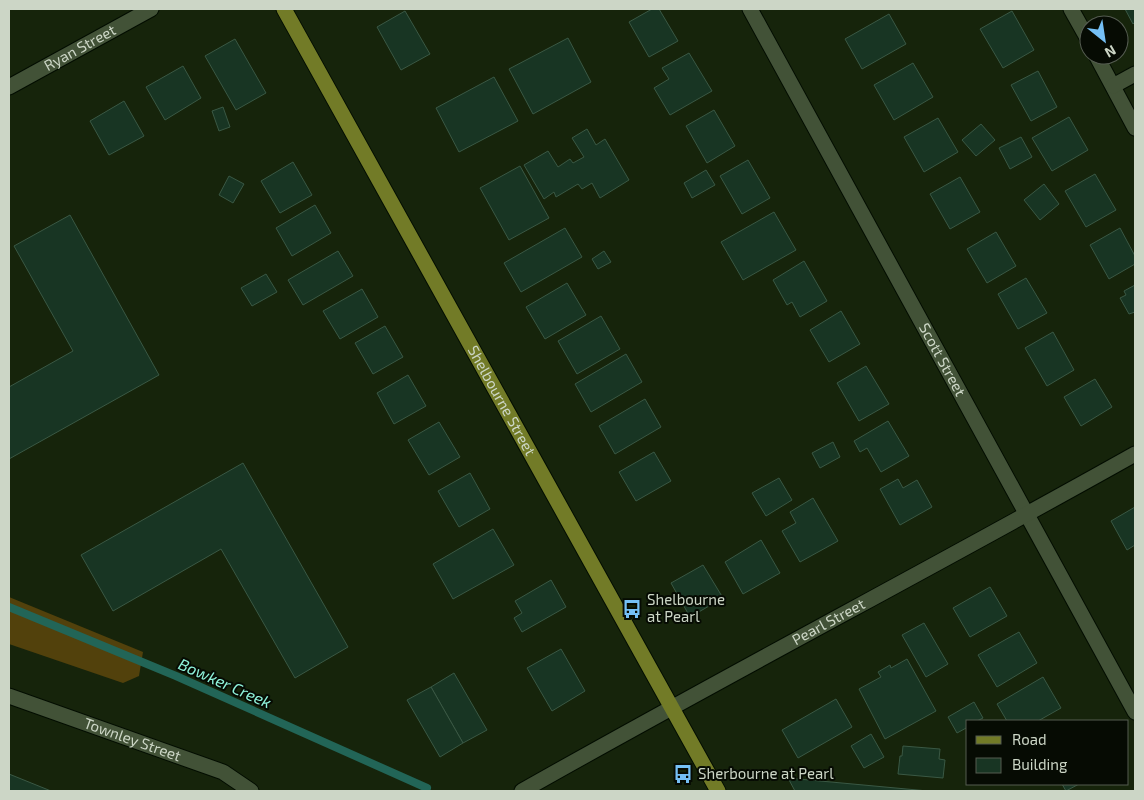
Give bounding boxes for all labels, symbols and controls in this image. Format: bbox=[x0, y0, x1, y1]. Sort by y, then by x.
north arrow bbox=[1079, 15, 1129, 65]
street label: Ryan Street bbox=[40, 20, 119, 74]
text: N bbox=[1102, 42, 1119, 62]
street label: Scott Street bbox=[916, 320, 970, 399]
street label: Shelbourne Street bbox=[465, 342, 540, 459]
place label: Shelbourne at Pearl bbox=[647, 590, 725, 625]
street label: Pearl Street bbox=[789, 594, 868, 648]
bus stop icon: Shelbourne at Pearl bbox=[621, 598, 643, 620]
water label: Bowker Creek bbox=[176, 654, 275, 711]
street label: Townley Street bbox=[82, 713, 184, 765]
legend bbox=[966, 720, 1129, 785]
text: Road bbox=[1012, 730, 1047, 748]
text: Building bbox=[1012, 755, 1068, 773]
bus stop icon: Sherbourne at Pearl bbox=[672, 763, 694, 785]
place label: Sherbourne at Pearl bbox=[698, 764, 834, 782]

